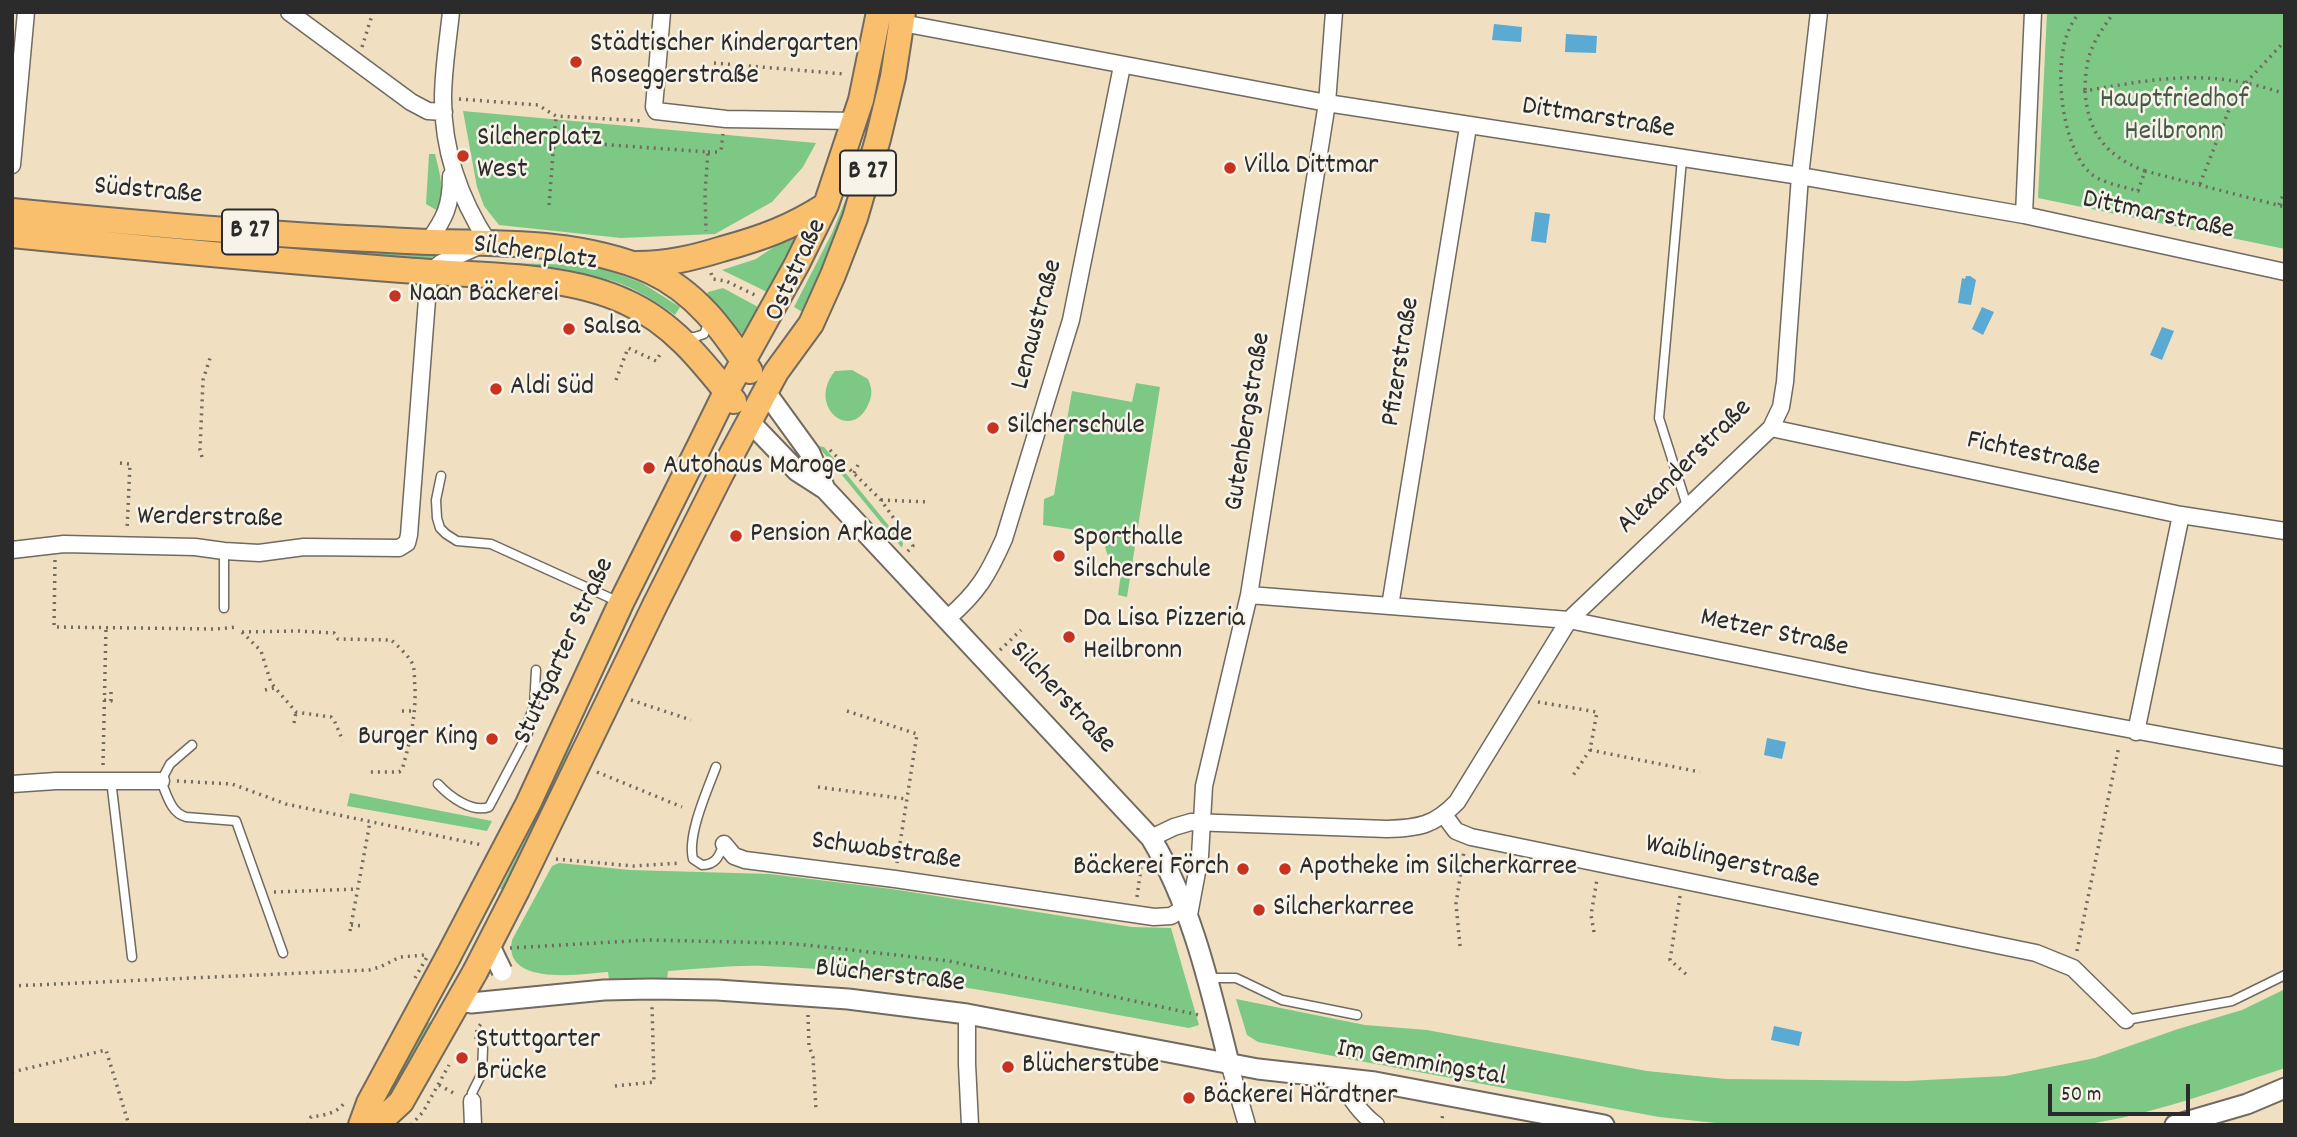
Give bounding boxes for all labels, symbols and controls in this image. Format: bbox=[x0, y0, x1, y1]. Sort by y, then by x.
place label: Städtischer Kindergarten Roseggerstraße bbox=[590, 29, 858, 95]
marker: Städtischer Kindergarten Roseggerstraße bbox=[568, 54, 584, 70]
park label: Hauptfriedhof Heilbronn bbox=[2100, 85, 2248, 151]
street label: Dittmarstraße bbox=[1519, 91, 1677, 149]
place label: Silcherplatz West bbox=[477, 123, 602, 189]
marker: Silcherplatz West bbox=[455, 148, 471, 164]
road number: B 27 bbox=[840, 150, 896, 196]
place label: Villa Dittmar bbox=[1244, 151, 1378, 185]
marker: Villa Dittmar bbox=[1222, 160, 1238, 176]
street label: Südstraße bbox=[92, 172, 204, 214]
street label: Dittmarstraße bbox=[2079, 185, 2237, 249]
road number: B 27 bbox=[222, 210, 278, 255]
street label: Oststraße bbox=[760, 214, 836, 328]
street label: Silcherplatz bbox=[471, 230, 599, 280]
street label: Lenaustraße bbox=[1006, 256, 1072, 394]
place label: Naan Bäckerei bbox=[409, 279, 559, 313]
marker: Naan Bäckerei bbox=[387, 288, 403, 304]
street label: Pfizerstraße bbox=[1376, 295, 1430, 429]
place label: Salsa bbox=[583, 312, 640, 346]
marker: Salsa bbox=[561, 321, 577, 337]
street label: Gutenbergstraße bbox=[1219, 330, 1281, 514]
place label: Aldi Süd bbox=[510, 372, 594, 406]
marker: Aldi Süd bbox=[488, 381, 504, 397]
street label: Alexanderstraße bbox=[1611, 393, 1761, 543]
place label: Silcherschule bbox=[1007, 411, 1145, 445]
marker: Silcherschule bbox=[985, 420, 1001, 436]
street label: Fichtestraße bbox=[1963, 425, 2103, 487]
place label: Autohaus Maroge bbox=[663, 451, 846, 485]
marker: Autohaus Maroge bbox=[641, 460, 657, 476]
street label: Werderstraße bbox=[137, 502, 283, 538]
place label: Pension Arkade bbox=[750, 519, 912, 553]
place label: Sporthalle Silcherschule bbox=[1073, 523, 1211, 589]
marker: Pension Arkade bbox=[728, 528, 744, 544]
marker: Sporthalle Silcherschule bbox=[1051, 548, 1067, 564]
street label: Stuttgarter Straße bbox=[508, 553, 624, 751]
street label: Metzer Straße bbox=[1697, 603, 1851, 667]
place label: Da Lisa Pizzeria Heilbronn bbox=[1083, 604, 1245, 670]
marker: Da Lisa Pizzeria Heilbronn bbox=[1061, 629, 1077, 645]
street label: Silcherstraße bbox=[1000, 636, 1122, 762]
place label: Burger King bbox=[358, 722, 478, 756]
marker: Burger King bbox=[484, 731, 500, 747]
street label: Schwabstraße bbox=[809, 826, 963, 880]
street label: Waiblingerstraße bbox=[1642, 829, 1822, 899]
place label: Bäckerei Förch bbox=[1073, 852, 1229, 886]
place label: Apotheke im Silcherkarree bbox=[1299, 852, 1577, 886]
marker: Bäckerei Förch bbox=[1235, 861, 1251, 877]
marker: Apotheke im Silcherkarree bbox=[1277, 861, 1293, 877]
place label: Silcherkarree bbox=[1273, 893, 1414, 927]
marker: Silcherkarree bbox=[1251, 902, 1267, 918]
street label: Blücherstraße bbox=[814, 953, 966, 1003]
place label: Stuttgarter Brücke bbox=[476, 1025, 600, 1091]
street label: Im Gemmingstal bbox=[1334, 1034, 1508, 1096]
marker: Stuttgarter Brücke bbox=[454, 1050, 470, 1066]
place label: Blücherstube bbox=[1022, 1050, 1159, 1084]
marker: Blücherstube bbox=[1000, 1059, 1016, 1075]
scale bar bbox=[2052, 1070, 2194, 1114]
place label: Bäckerei Härdtner bbox=[1203, 1081, 1397, 1115]
text: 50 m bbox=[2061, 1081, 2101, 1111]
marker: Bäckerei Härdtner bbox=[1181, 1090, 1197, 1106]

